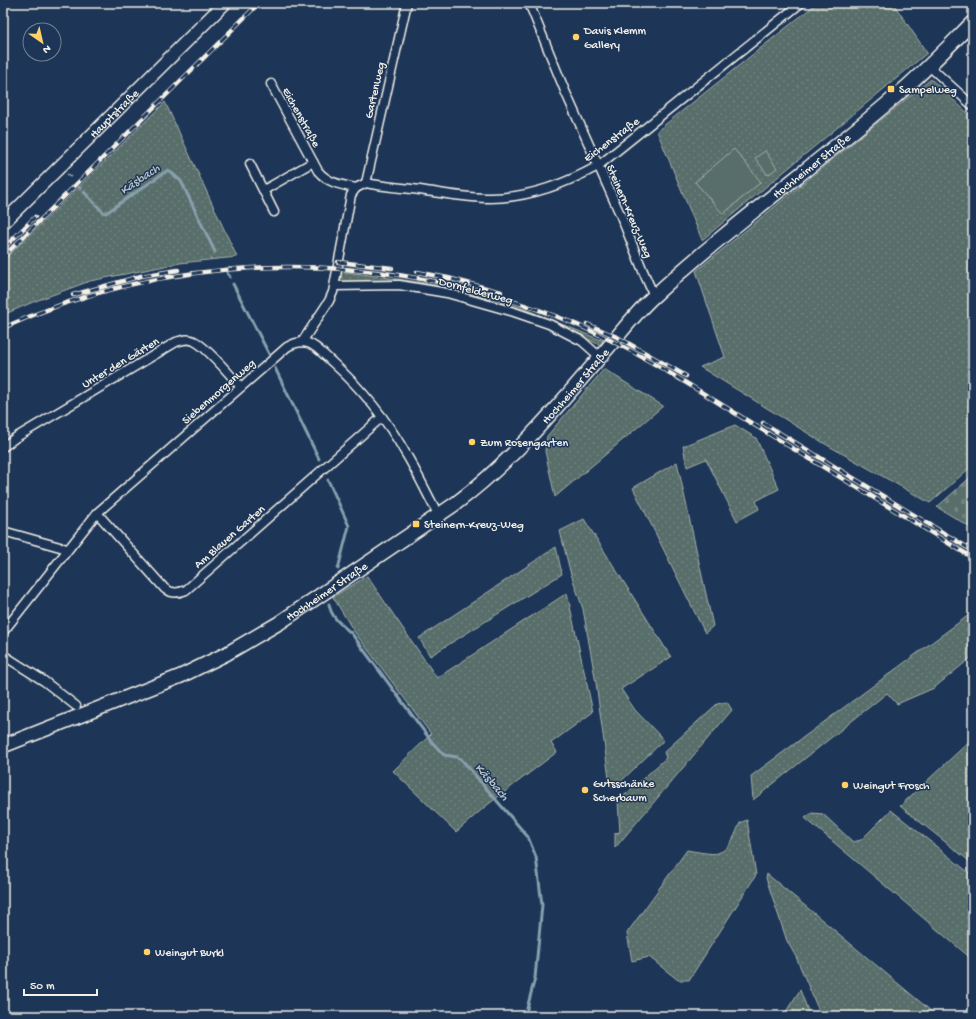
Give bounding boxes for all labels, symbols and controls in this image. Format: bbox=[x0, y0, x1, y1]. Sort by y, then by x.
north arrow bbox=[22, 22, 62, 62]
place label: Davis Klemm Gallery bbox=[583, 25, 647, 53]
marker: Davis Klemm Gallery bbox=[571, 32, 581, 42]
text: N bbox=[40, 42, 53, 56]
street label: Gartenweg bbox=[363, 61, 389, 120]
marker: Sampelweg bbox=[886, 84, 896, 94]
place label: Sampelweg bbox=[899, 84, 957, 98]
street label: Eichenstraße bbox=[278, 86, 323, 151]
street label: Hauptstraße bbox=[88, 87, 143, 142]
street label: Eichenstraße bbox=[582, 115, 643, 166]
street label: Hochheimer Straße bbox=[771, 131, 855, 202]
water label: Käsbach bbox=[118, 161, 164, 199]
street label: Steinern-Kreuz-Weg bbox=[602, 163, 654, 261]
street label: Dornfelderweg bbox=[436, 275, 514, 309]
street label: Unter den Gärten bbox=[80, 335, 163, 392]
street label: Hochheimer Straße bbox=[540, 346, 614, 428]
street label: Siebenmorgenweg bbox=[180, 357, 259, 428]
marker: Zum Rosengarten bbox=[467, 437, 477, 447]
place label: Zum Rosengarten bbox=[480, 437, 568, 451]
street label: Am Blauen Garten bbox=[192, 503, 269, 572]
marker: Steinern-Kreuz-Weg bbox=[411, 519, 421, 529]
place label: Steinern-Kreuz-Weg bbox=[424, 519, 524, 533]
street label: Hochheimer Straße bbox=[284, 560, 372, 625]
water label: Käsbach bbox=[471, 761, 512, 805]
place label: Gutsschänke Scherbaum bbox=[593, 778, 655, 806]
marker: Weingut Frosch bbox=[840, 780, 850, 790]
place label: Weingut Frosch bbox=[853, 780, 930, 794]
marker: Gutsschänke Scherbaum bbox=[580, 785, 590, 795]
marker: Weingut Burkl bbox=[142, 947, 152, 957]
place label: Weingut Burkl bbox=[155, 947, 224, 961]
scale bar bbox=[24, 971, 97, 997]
text: 50 m bbox=[30, 980, 55, 994]

